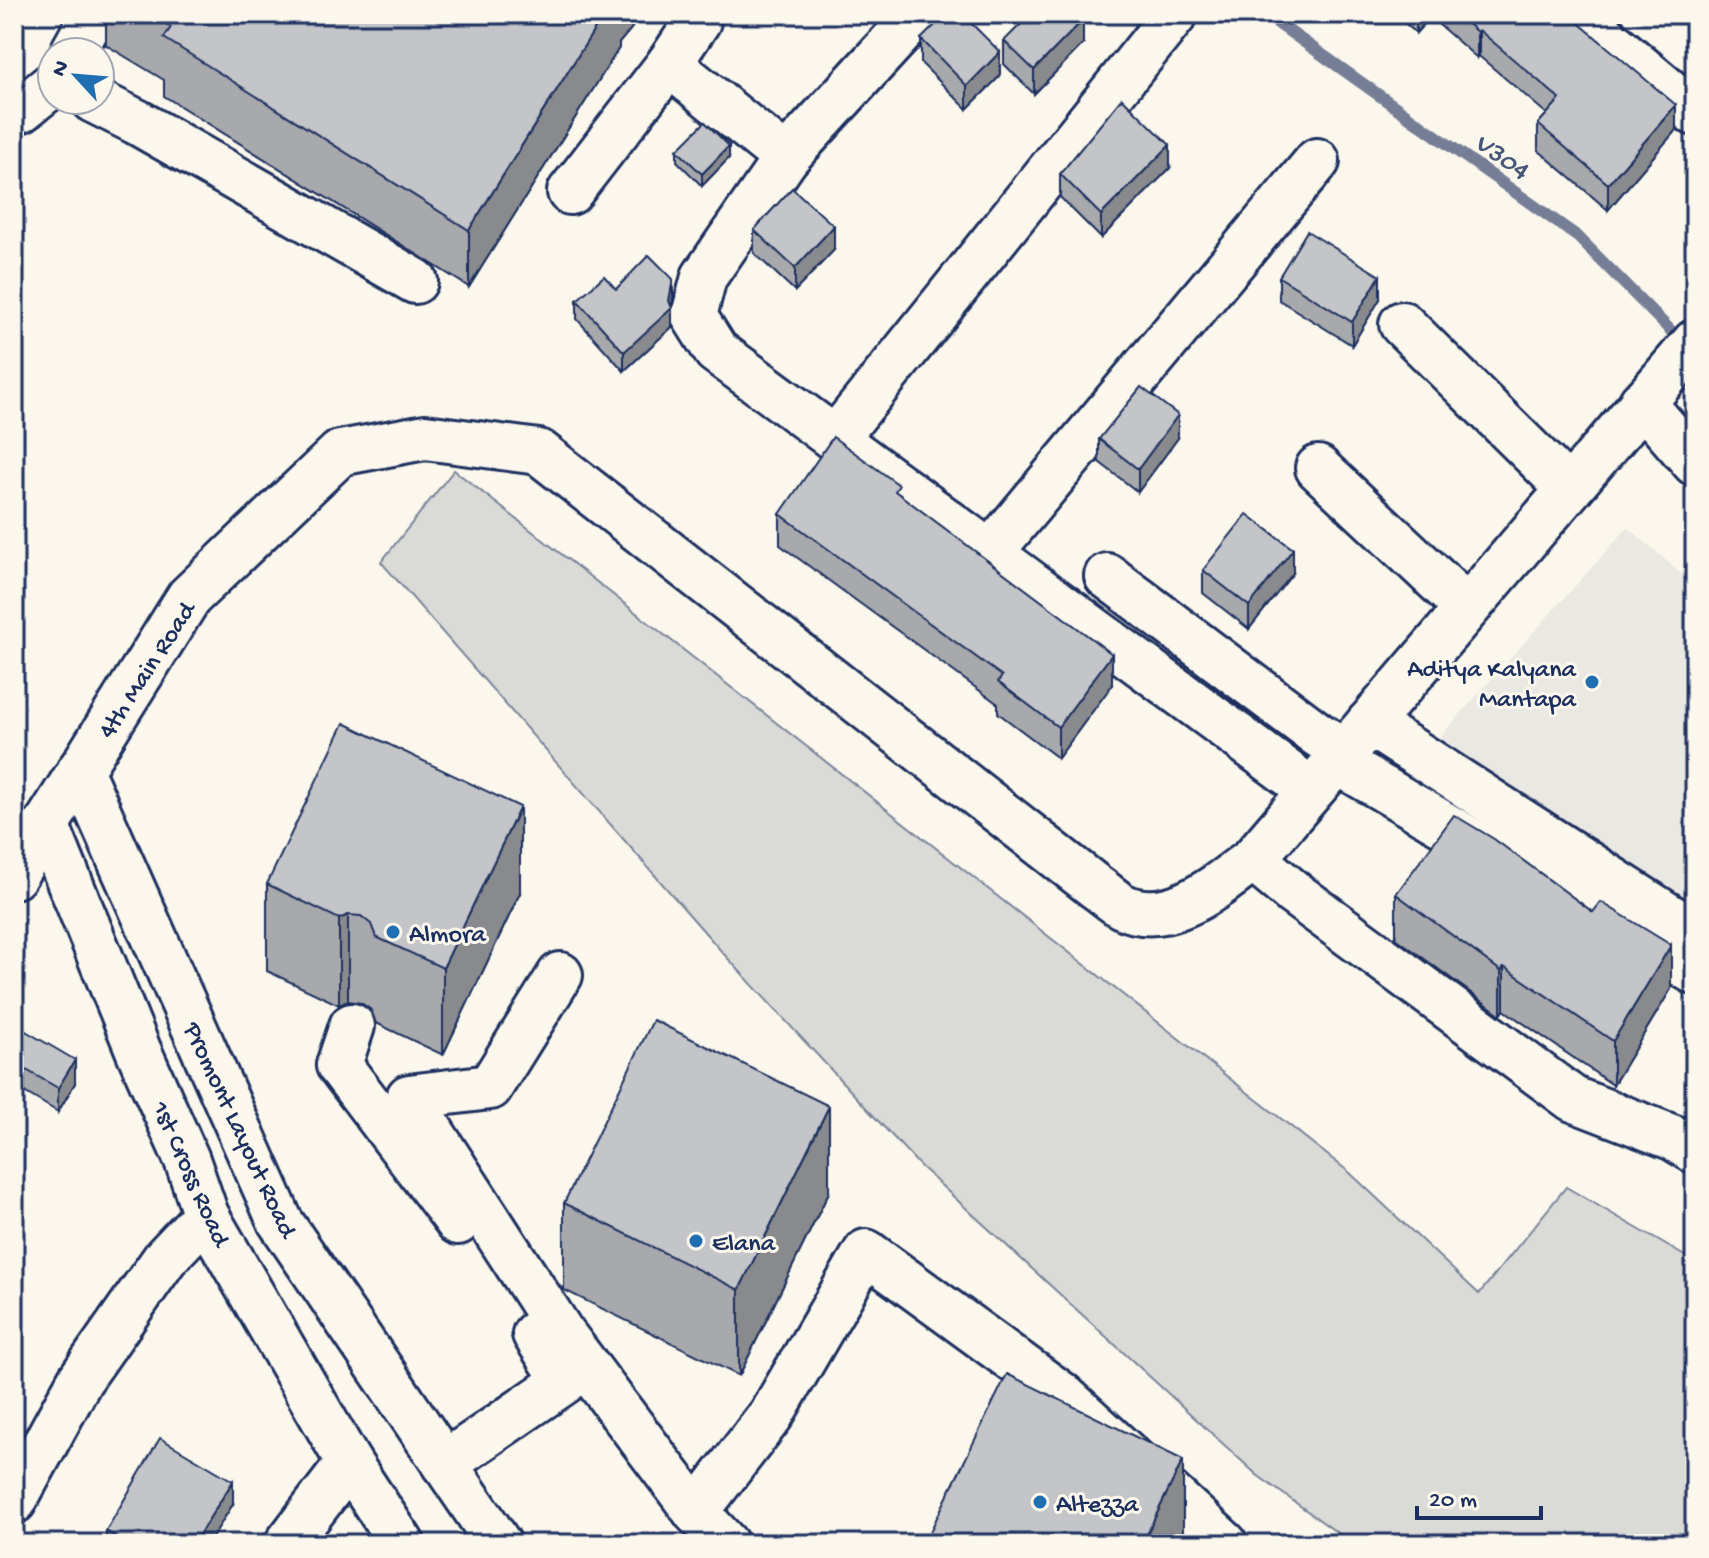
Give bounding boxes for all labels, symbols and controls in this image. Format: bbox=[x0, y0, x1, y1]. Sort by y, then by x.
north arrow bbox=[36, 36, 116, 116]
text: N bbox=[47, 57, 76, 81]
water label: V304 bbox=[1467, 127, 1535, 189]
street label: 4th Main Road bbox=[93, 596, 205, 745]
place label: Aditya Kalyana Mantapa bbox=[1407, 656, 1578, 717]
marker: Aditya Kalyana Mantapa bbox=[1583, 673, 1601, 691]
place label: Almora bbox=[409, 921, 487, 952]
marker: Almora bbox=[384, 923, 402, 941]
street label: Promont Layout Road bbox=[174, 1017, 302, 1245]
street label: 1st Cross Road bbox=[143, 1096, 235, 1254]
place label: Elana bbox=[712, 1230, 777, 1261]
marker: Elana bbox=[687, 1232, 705, 1250]
scale bar bbox=[1417, 1470, 1541, 1520]
text: 20 m bbox=[1429, 1487, 1477, 1516]
place label: Altezza bbox=[1056, 1491, 1140, 1522]
marker: Altezza bbox=[1031, 1493, 1049, 1511]

